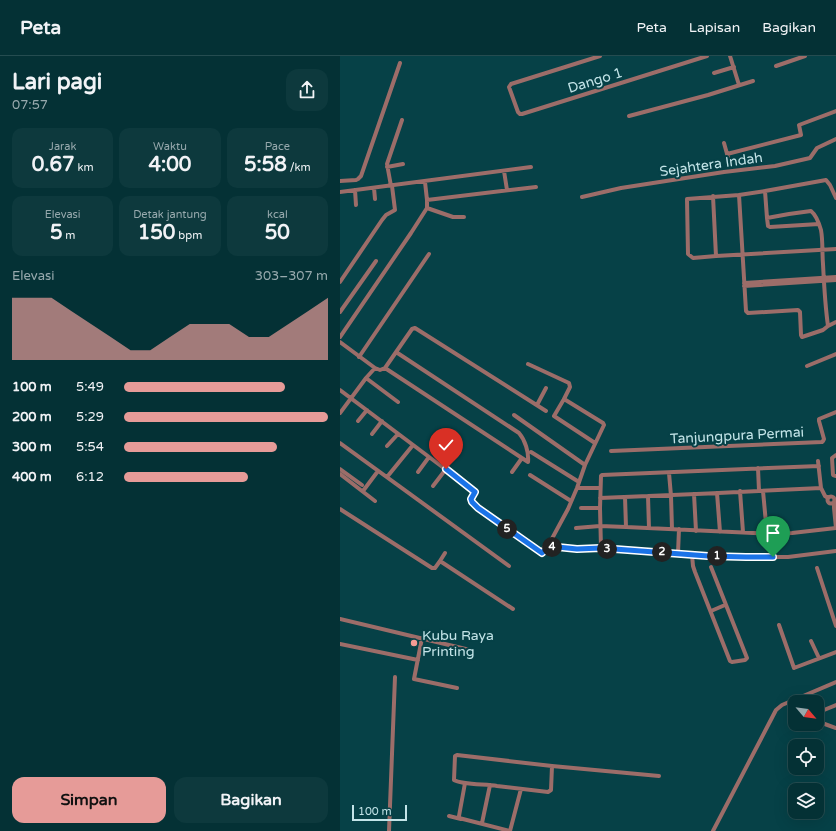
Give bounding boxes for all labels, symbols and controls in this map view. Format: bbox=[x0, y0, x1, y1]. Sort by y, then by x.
text: Peta bbox=[20, 17, 61, 39]
text: Peta bbox=[636, 19, 667, 36]
text: Lapisan bbox=[689, 19, 740, 36]
text: Bagikan bbox=[762, 19, 816, 36]
street label: Dango 1 bbox=[566, 64, 625, 97]
text: Lari pagi bbox=[12, 69, 102, 95]
button: share bbox=[286, 69, 328, 111]
text: 07:57 bbox=[12, 97, 48, 113]
text: Jarak bbox=[49, 140, 77, 153]
text: Waktu bbox=[153, 140, 187, 153]
text: Pace bbox=[265, 140, 290, 153]
street label: Sejahtera Indah bbox=[658, 149, 764, 180]
text: 0.67 bbox=[32, 153, 75, 177]
text: 4:00 bbox=[149, 153, 191, 177]
text: 5:58 bbox=[244, 153, 287, 177]
text: km bbox=[75, 161, 94, 174]
text: /km bbox=[287, 161, 311, 174]
text: Elevasi bbox=[45, 208, 81, 221]
text: Detak jantung bbox=[133, 208, 207, 221]
text: kcal bbox=[267, 208, 288, 221]
text: 5 bbox=[50, 221, 62, 245]
text: 150 bbox=[138, 221, 175, 245]
text: 50 bbox=[265, 221, 290, 245]
text: m bbox=[62, 229, 75, 242]
text: bpm bbox=[175, 229, 202, 242]
text: Elevasi bbox=[12, 268, 54, 284]
text: 303–307 m bbox=[255, 268, 328, 284]
text: 100 m bbox=[12, 379, 52, 395]
text: 5:49 bbox=[76, 379, 104, 395]
text: 200 m bbox=[12, 409, 52, 425]
text: 5:29 bbox=[76, 409, 104, 425]
street label: Tanjungpura Permai bbox=[670, 423, 804, 447]
pin bbox=[429, 428, 463, 469]
icon: check bbox=[435, 434, 457, 456]
text: 300 m bbox=[12, 439, 52, 455]
text: 5:54 bbox=[76, 439, 104, 455]
text: 400 m bbox=[12, 469, 52, 485]
text: 6:12 bbox=[76, 469, 104, 485]
pin bbox=[756, 516, 790, 557]
pin: 5 bbox=[497, 519, 517, 539]
text: 5 bbox=[504, 522, 510, 535]
icon: arrive bbox=[762, 522, 784, 544]
pin: 4 bbox=[542, 537, 562, 557]
pin: 3 bbox=[597, 539, 617, 559]
text: 4 bbox=[549, 540, 555, 553]
text: 3 bbox=[604, 542, 610, 555]
pin: 2 bbox=[652, 542, 672, 562]
text: 2 bbox=[659, 545, 665, 558]
pin: 1 bbox=[707, 546, 727, 566]
text: 1 bbox=[714, 549, 720, 562]
place label: Kubu Raya Printing bbox=[422, 627, 494, 660]
marker: Kubu Raya Printing bbox=[409, 638, 419, 648]
north arrow bbox=[788, 695, 824, 731]
map controls bbox=[788, 695, 824, 819]
button: locate bbox=[788, 739, 824, 775]
button: Simpan bbox=[12, 777, 166, 823]
button: Bagikan bbox=[174, 777, 328, 823]
button: layers bbox=[788, 783, 824, 819]
scale bar bbox=[352, 803, 407, 822]
text: 100 m bbox=[358, 805, 392, 818]

